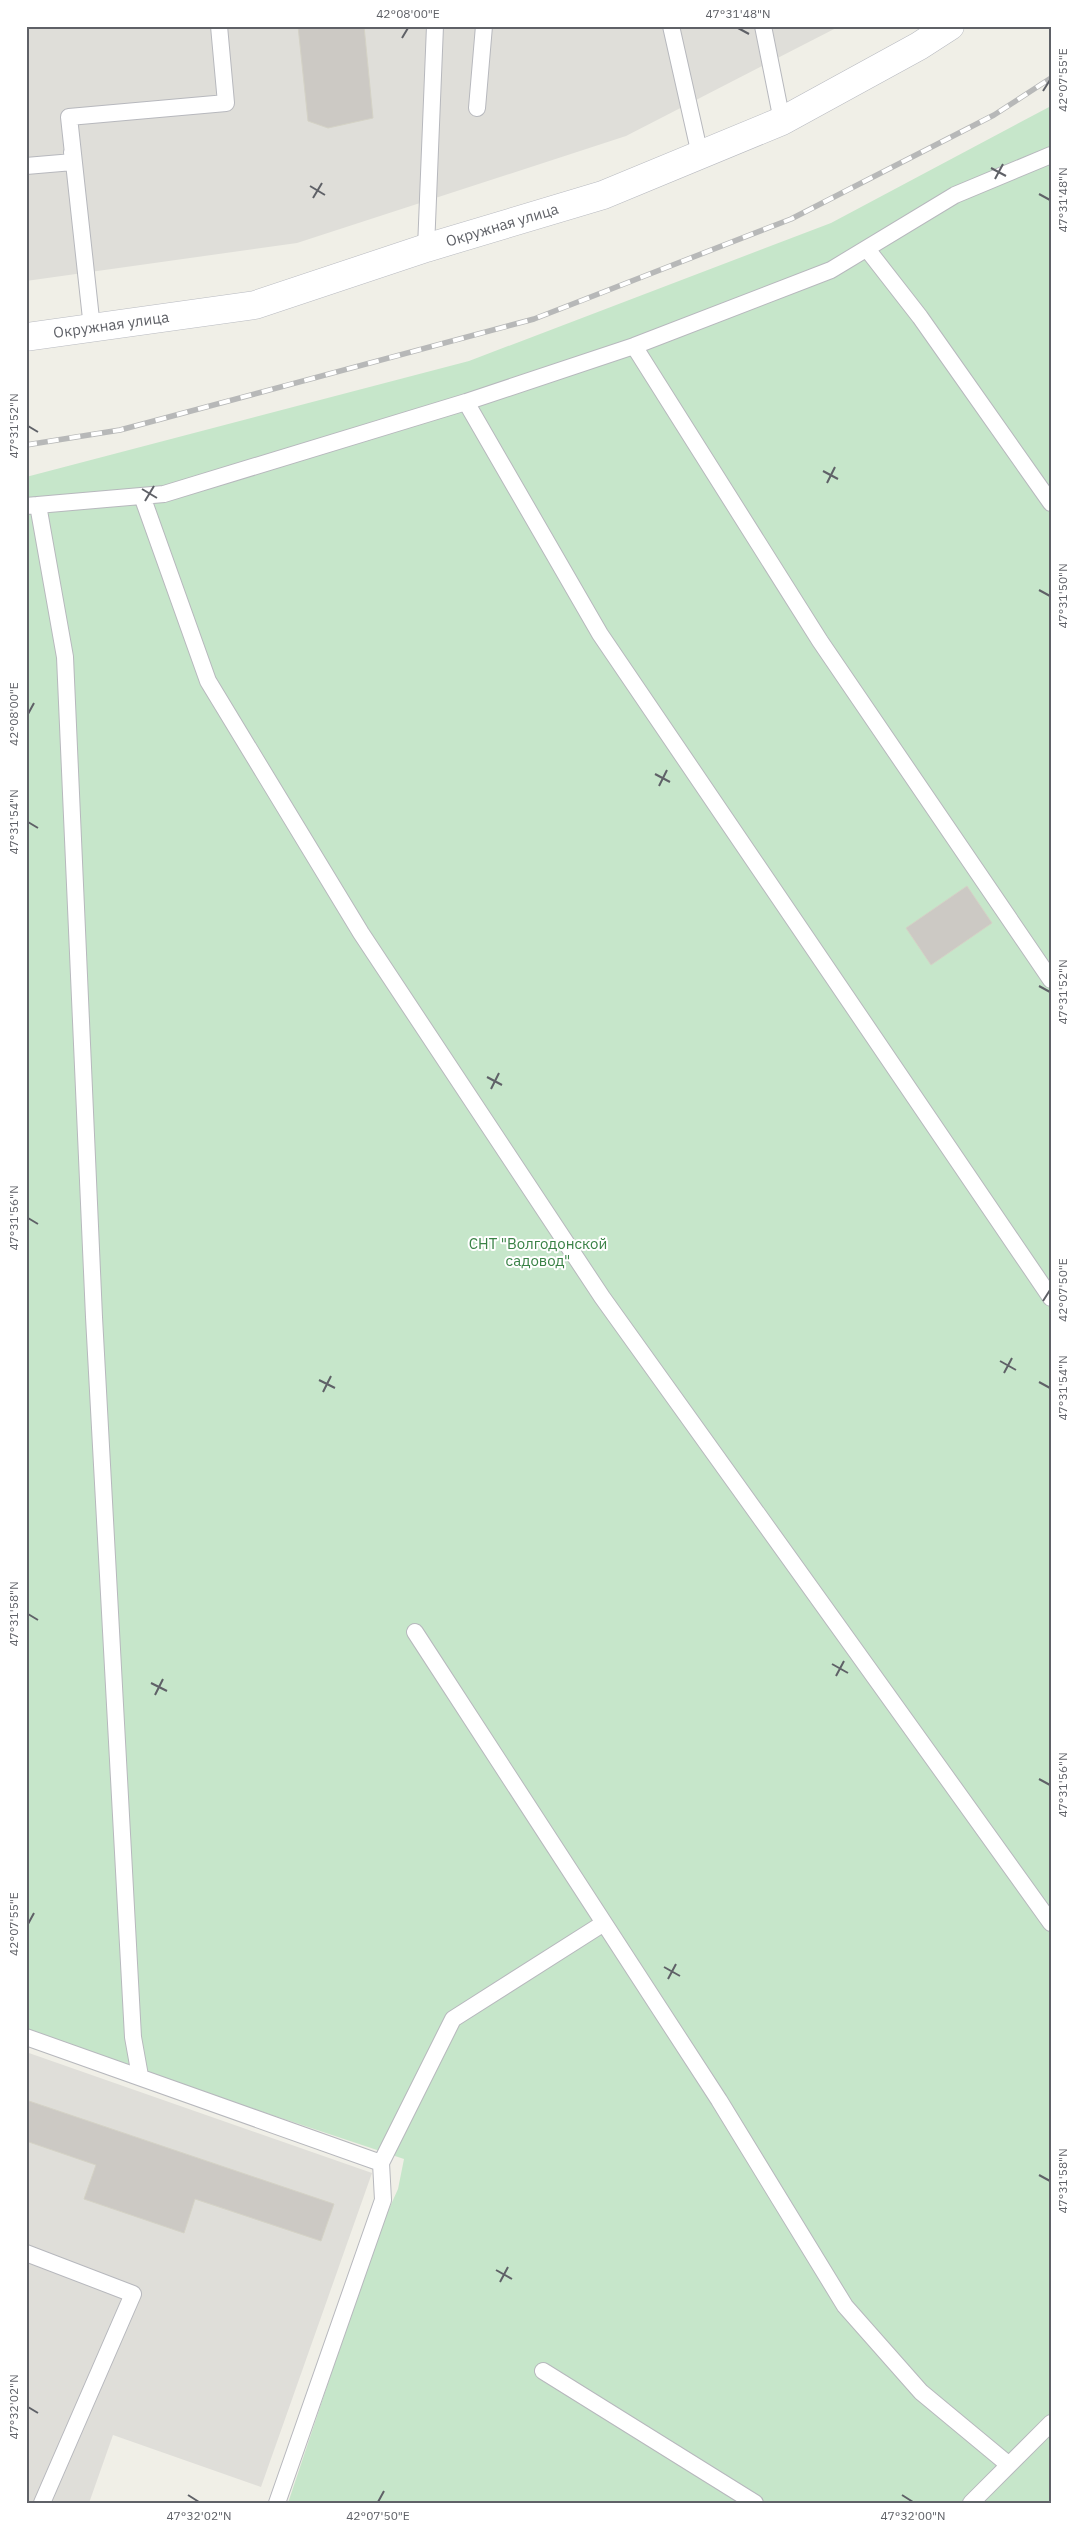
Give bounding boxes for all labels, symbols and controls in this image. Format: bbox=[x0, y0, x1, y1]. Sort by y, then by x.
text: 42°08'00"E bbox=[376, 6, 440, 21]
text: 47°31'48"N bbox=[705, 6, 771, 21]
text: 42°07'55"E bbox=[1055, 48, 1070, 112]
text: 47°31'48"N bbox=[1055, 167, 1070, 233]
street label: Окружная улица bbox=[443, 199, 561, 251]
street label: Окружная улица bbox=[52, 307, 170, 342]
text: 47°31'52"N bbox=[6, 393, 21, 459]
text: 47°31'50"N bbox=[1055, 563, 1070, 629]
text: 42°08'00"E bbox=[6, 682, 21, 746]
text: 47°31'54"N bbox=[6, 789, 21, 855]
text: 47°31'52"N bbox=[1055, 959, 1070, 1025]
text: 47°31'56"N bbox=[6, 1185, 21, 1251]
park label: СНТ "Волгодонской садовод" bbox=[469, 1234, 607, 1270]
text: 42°07'50"E bbox=[1055, 1258, 1070, 1322]
text: 47°31'54"N bbox=[1055, 1355, 1070, 1421]
text: 47°31'58"N bbox=[6, 1581, 21, 1647]
text: 47°31'56"N bbox=[1055, 1752, 1070, 1818]
text: 42°07'55"E bbox=[6, 1892, 21, 1956]
text: 47°31'58"N bbox=[1055, 2148, 1070, 2214]
text: 47°32'02"N bbox=[6, 2374, 21, 2440]
text: 47°32'02"N bbox=[166, 2508, 232, 2523]
text: 42°07'50"E bbox=[346, 2508, 410, 2523]
text: 47°32'00"N bbox=[880, 2508, 946, 2523]

